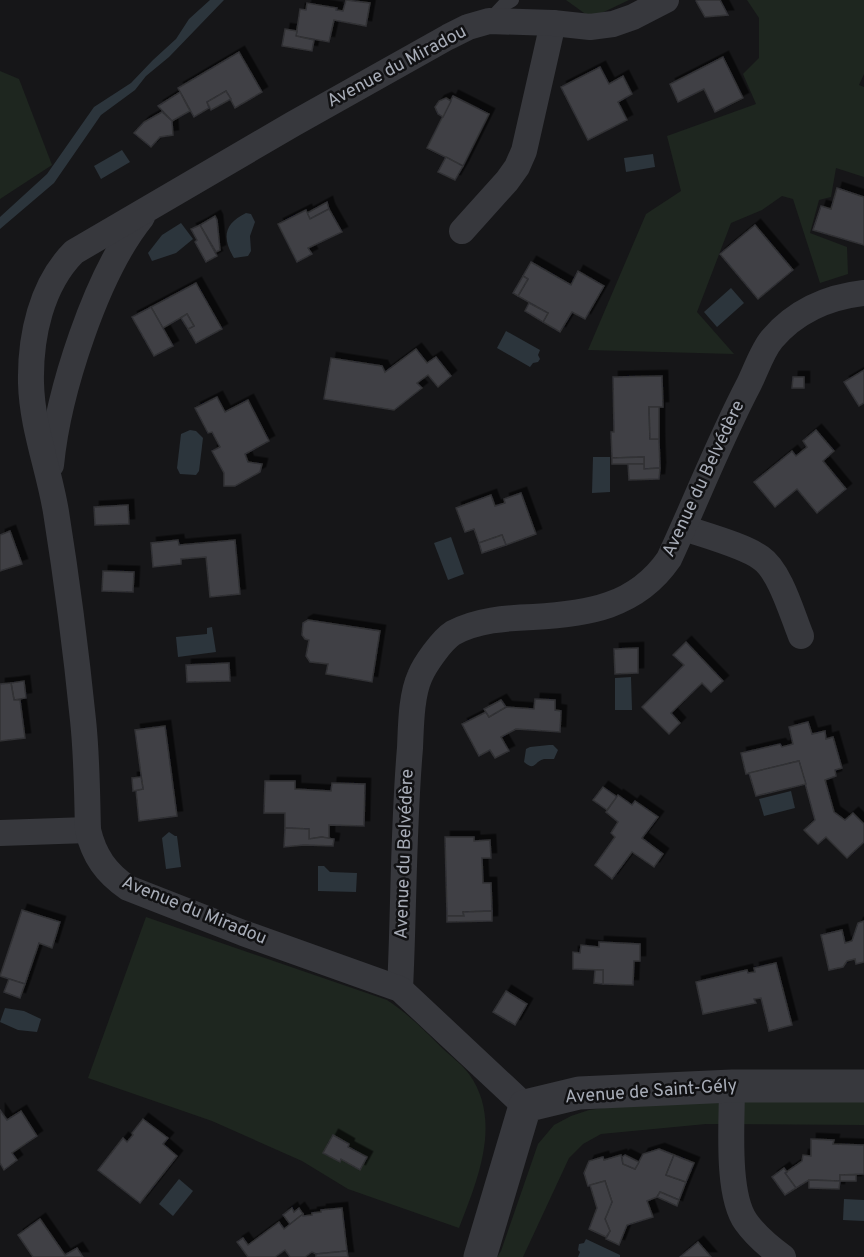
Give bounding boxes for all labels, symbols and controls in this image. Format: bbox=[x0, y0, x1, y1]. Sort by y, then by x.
street label: Avenue du Miradou bbox=[323, 21, 471, 113]
street label: Avenue du Belvédère bbox=[658, 397, 750, 561]
street label: Avenue du Belvédère bbox=[391, 769, 419, 939]
street label: Avenue du Miradou bbox=[118, 871, 270, 951]
street label: Avenue de Saint-Gély bbox=[564, 1075, 738, 1109]

